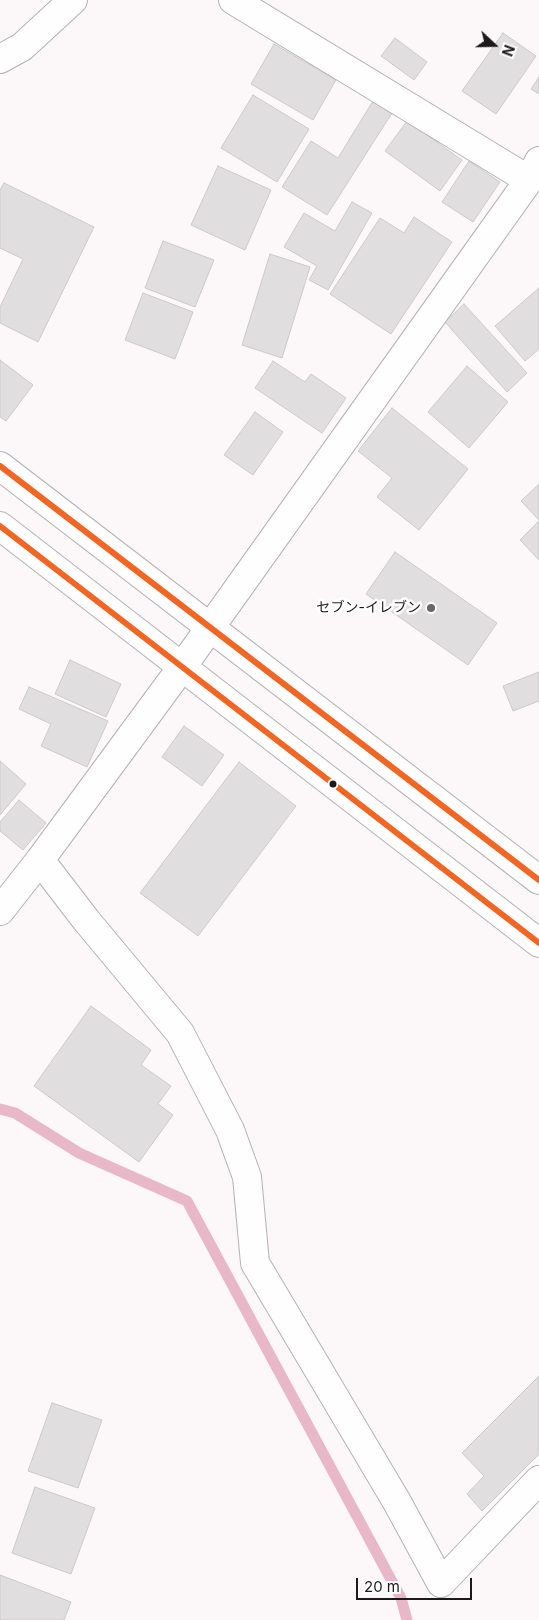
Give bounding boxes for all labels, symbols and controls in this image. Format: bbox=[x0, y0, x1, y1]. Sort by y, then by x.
north arrow bbox=[469, 20, 519, 70]
text: N bbox=[499, 43, 518, 59]
place label: セブン-イレブン bbox=[317, 600, 421, 616]
marker: セブン-イレブン bbox=[425, 602, 437, 614]
unlabelled marker bbox=[328, 779, 338, 789]
scale bar bbox=[359, 1568, 475, 1600]
text: 20 m bbox=[364, 1577, 400, 1596]

